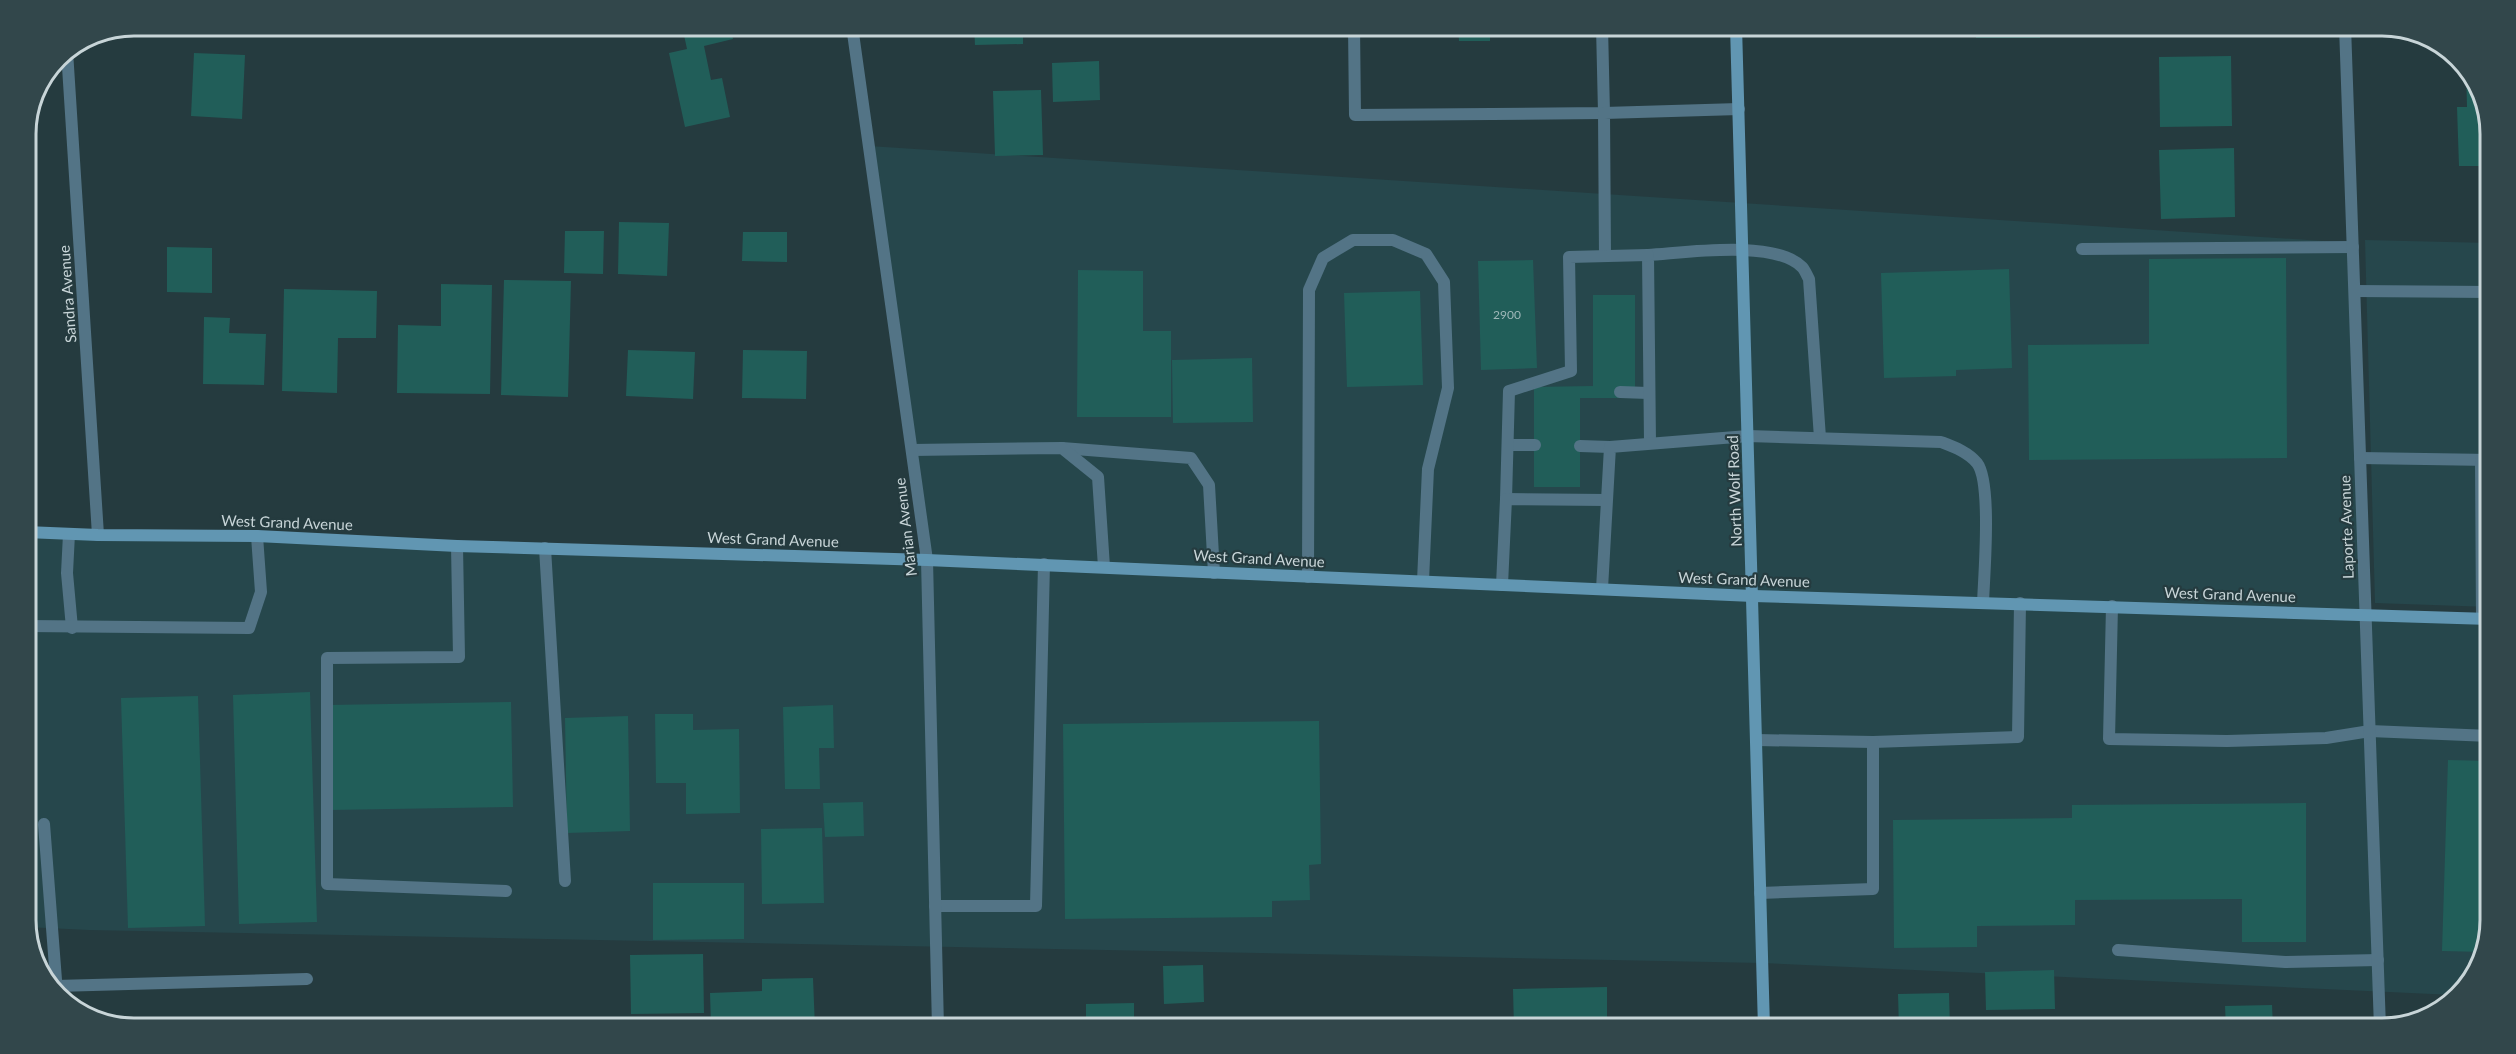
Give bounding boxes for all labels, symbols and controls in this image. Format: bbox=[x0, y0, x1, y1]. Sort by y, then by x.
street label: Sandra Avenue bbox=[55, 244, 79, 344]
house number: 2900 bbox=[1493, 307, 1521, 322]
street label: North Wolf Road bbox=[1723, 435, 1745, 547]
street label: Laporte Avenue bbox=[2335, 475, 2357, 579]
street label: Marian Avenue bbox=[890, 477, 920, 577]
street label: West Grand Avenue bbox=[221, 511, 353, 533]
street label: West Grand Avenue bbox=[707, 528, 839, 550]
street label: West Grand Avenue bbox=[1193, 546, 1325, 570]
street label: West Grand Avenue bbox=[1678, 568, 1810, 590]
street label: West Grand Avenue bbox=[2164, 583, 2296, 605]

